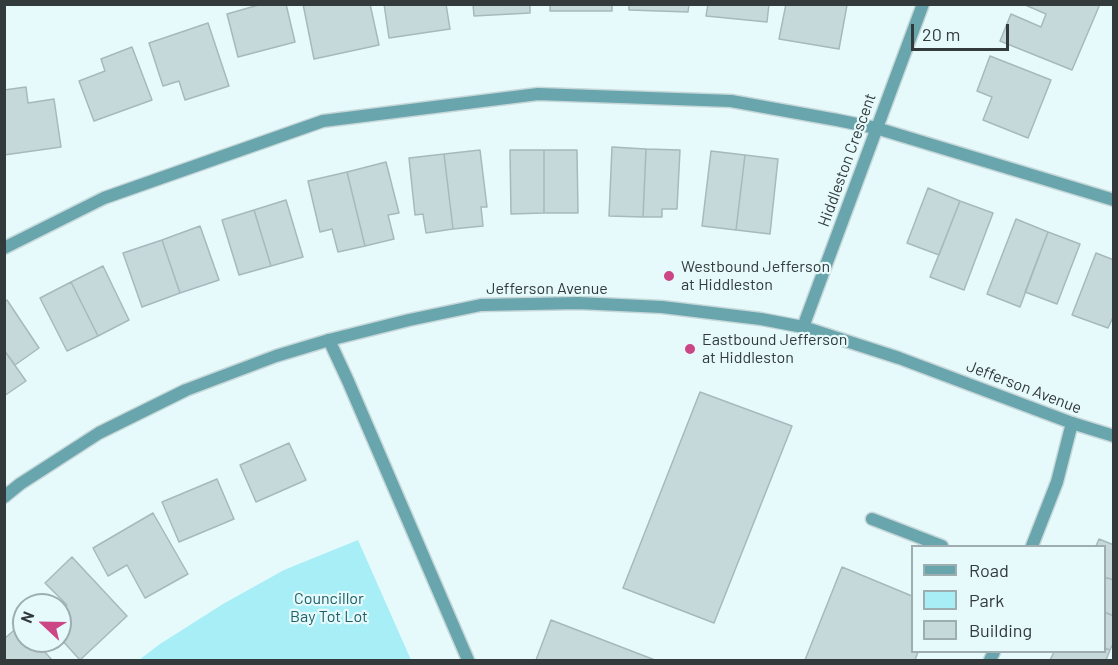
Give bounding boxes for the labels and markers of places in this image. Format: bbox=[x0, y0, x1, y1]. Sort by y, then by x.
place label: Westbound Jefferson at Hiddleston bbox=[681, 257, 830, 295]
marker: Westbound Jefferson at Hiddleston bbox=[662, 269, 676, 283]
place label: Eastbound Jefferson at Hiddleston bbox=[702, 330, 847, 368]
marker: Eastbound Jefferson at Hiddleston bbox=[683, 342, 697, 356]

